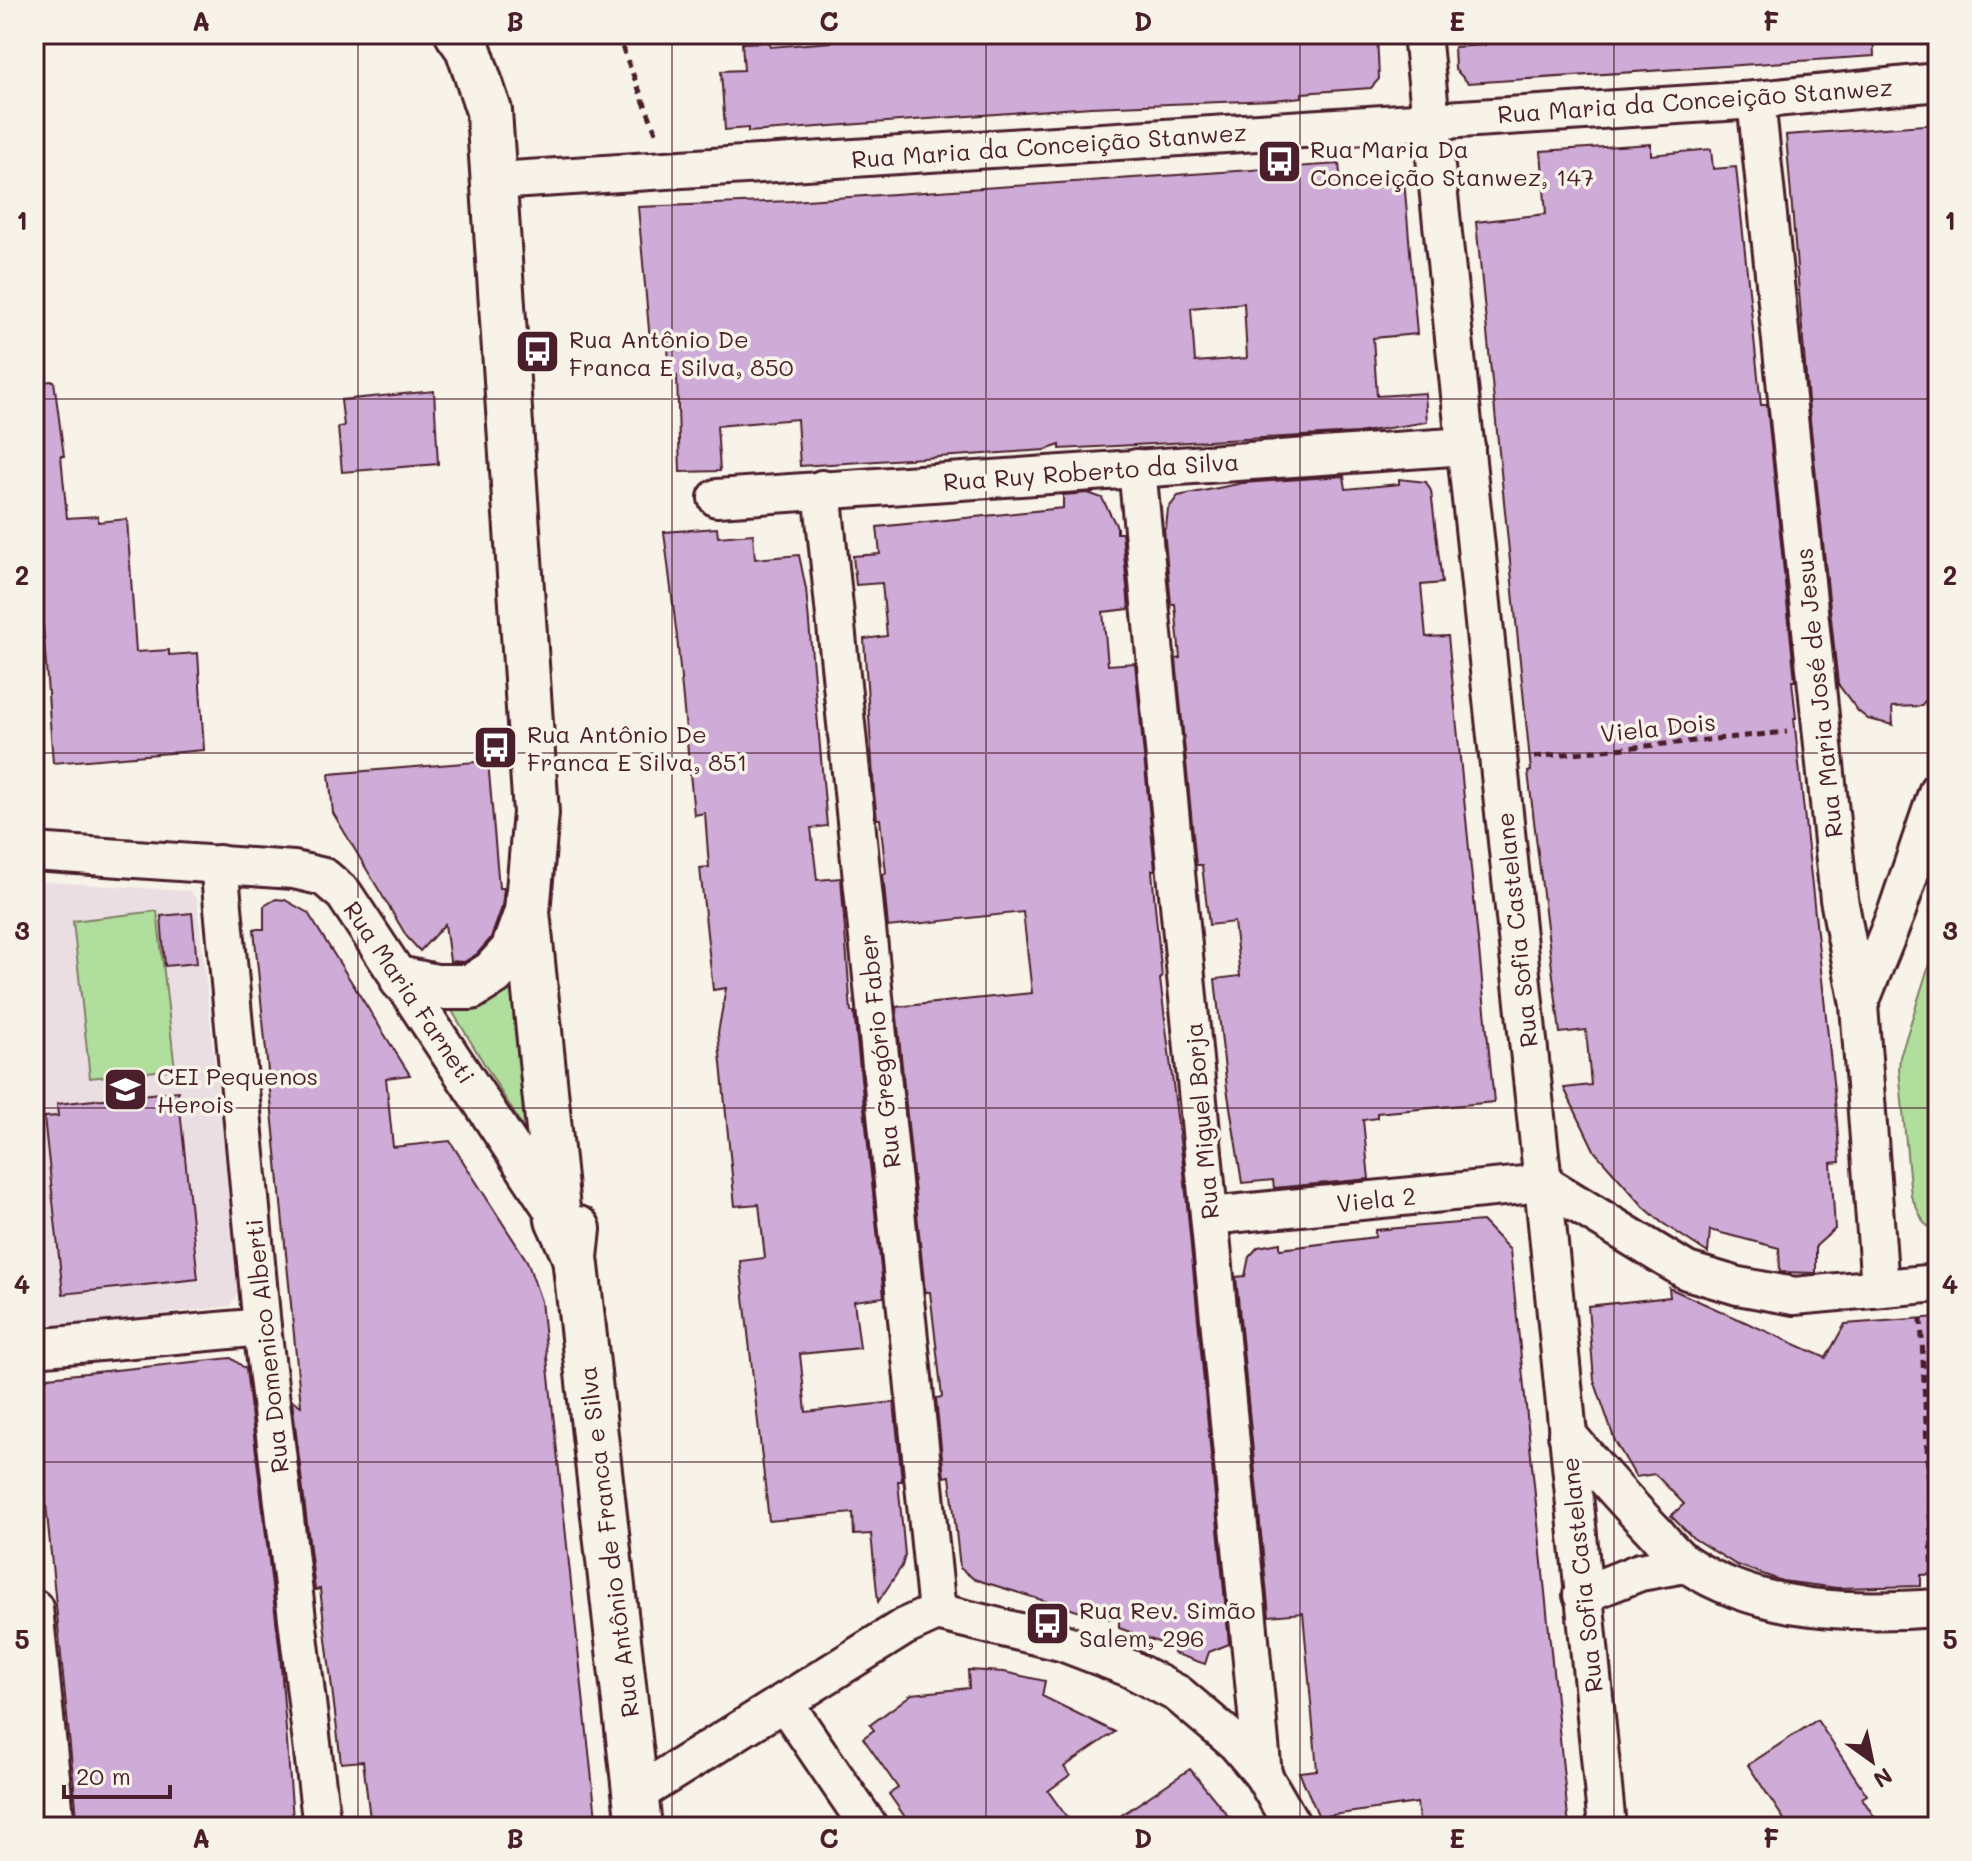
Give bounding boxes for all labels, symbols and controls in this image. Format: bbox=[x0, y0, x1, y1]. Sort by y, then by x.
text: A bbox=[192, 4, 210, 38]
text: B bbox=[506, 4, 524, 38]
text: C bbox=[819, 4, 839, 38]
text: D bbox=[1134, 4, 1152, 38]
text: E bbox=[1449, 4, 1465, 38]
text: F bbox=[1763, 4, 1779, 38]
street label: Rua Maria da Conceição Stanwez bbox=[1496, 71, 1894, 129]
street label: Rua Maria da Conceição Stanwez bbox=[850, 116, 1248, 174]
place label: Rua Maria Da Conceição Stanwez, 147 bbox=[1310, 133, 1594, 192]
bus stop icon: Rua Maria Da Conceição Stanwez, 147 bbox=[1255, 138, 1303, 186]
text: 1 bbox=[16, 203, 28, 237]
text: 1 bbox=[1944, 203, 1956, 237]
place label: Rua Antônio De Franca E Silva, 850 bbox=[569, 323, 794, 382]
bus stop icon: Rua Antônio De Franca E Silva, 850 bbox=[514, 328, 562, 376]
street label: Rua Ruy Roberto da Silva bbox=[942, 445, 1240, 497]
street label: Rua Maria José de Jesus bbox=[1787, 547, 1849, 839]
text: 2 bbox=[15, 558, 29, 592]
text: 2 bbox=[1943, 558, 1957, 592]
street label: Viela Dois bbox=[1599, 706, 1717, 748]
place label: Rua Antônio De Franca E Silva, 851 bbox=[527, 718, 748, 777]
bus stop icon: Rua Antônio De Franca E Silva, 851 bbox=[472, 723, 520, 771]
street label: Rua Sofia Castelane bbox=[1488, 811, 1544, 1049]
street label: Rua Maria Farneti bbox=[337, 895, 483, 1089]
text: 3 bbox=[14, 913, 30, 947]
text: 3 bbox=[1942, 913, 1958, 947]
street label: Rua Gregório Faber bbox=[851, 932, 907, 1170]
street label: Rua Miguel Borja bbox=[1177, 1021, 1225, 1221]
place label: CEI Pequenos Herois bbox=[157, 1060, 318, 1119]
school or university icon: CEI Pequenos Herois bbox=[102, 1065, 150, 1113]
street label: Viela 2 bbox=[1335, 1179, 1417, 1219]
street label: Rua Domenico Alberti bbox=[237, 1217, 295, 1475]
text: 4 bbox=[14, 1267, 30, 1301]
text: 4 bbox=[1942, 1267, 1958, 1301]
street label: Rua Antônio de Franca e Silva bbox=[571, 1365, 645, 1719]
street label: Rua Sofia Castelane bbox=[1553, 1456, 1609, 1694]
place label: Rua Rev. Simão Salem, 296 bbox=[1079, 1594, 1256, 1653]
bus stop icon: Rua Rev. Simão Salem, 296 bbox=[1024, 1599, 1072, 1647]
text: 5 bbox=[14, 1622, 30, 1656]
text: 5 bbox=[1942, 1622, 1958, 1656]
north arrow bbox=[1832, 1721, 1912, 1801]
scale bar bbox=[64, 1749, 170, 1799]
text: 20 m bbox=[76, 1760, 131, 1791]
text: N bbox=[1868, 1761, 1898, 1795]
text: A bbox=[192, 1821, 210, 1855]
text: B bbox=[506, 1821, 524, 1855]
text: C bbox=[819, 1821, 839, 1855]
text: D bbox=[1134, 1821, 1152, 1855]
text: E bbox=[1449, 1821, 1465, 1855]
text: F bbox=[1763, 1821, 1779, 1855]

